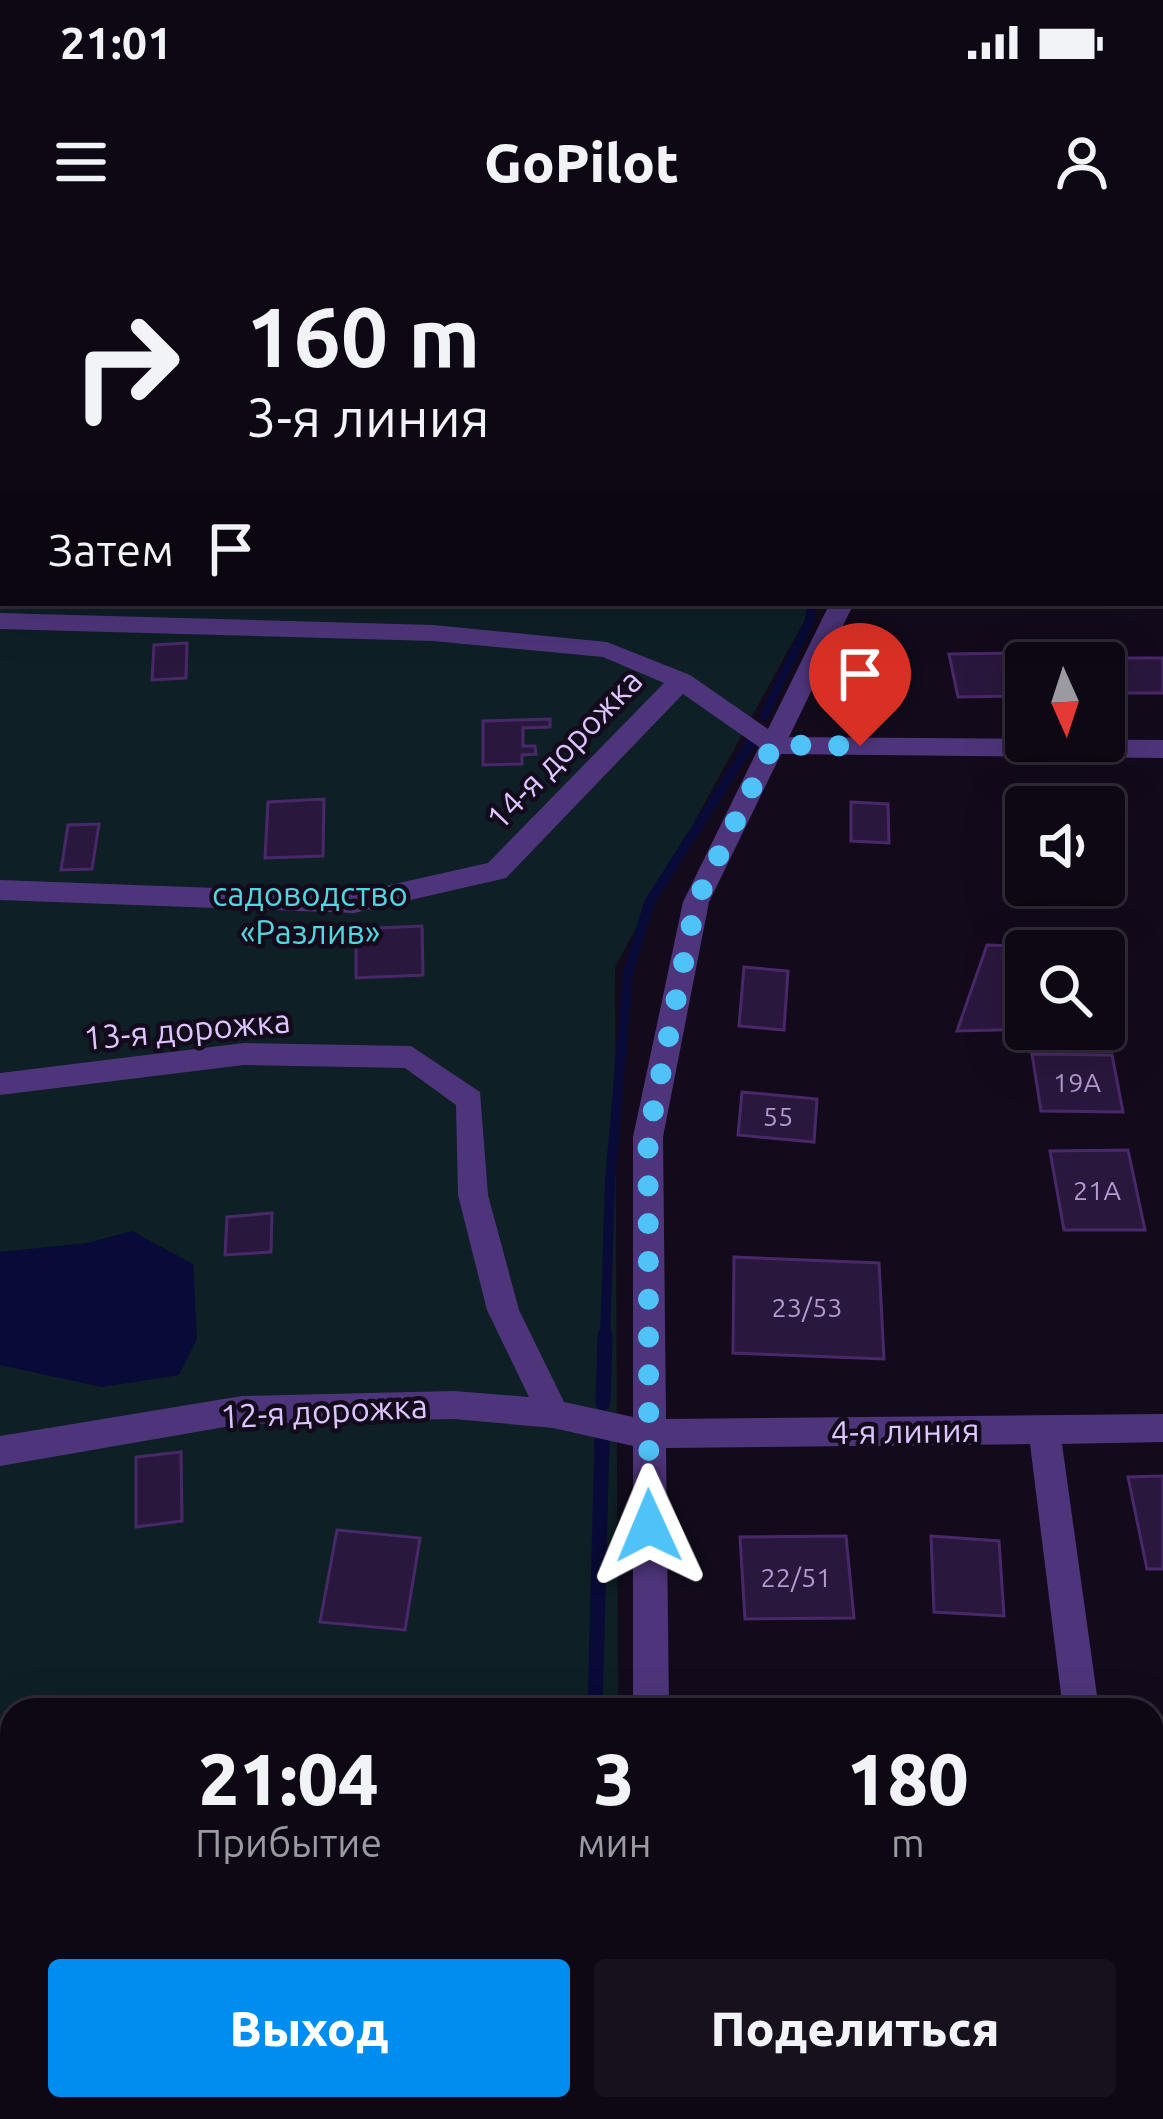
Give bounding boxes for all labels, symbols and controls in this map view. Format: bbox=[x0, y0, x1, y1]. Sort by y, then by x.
text: 21:01 bbox=[60, 17, 173, 68]
icon: menu bbox=[48, 129, 114, 195]
icon: person bbox=[1049, 129, 1115, 195]
text: GoPilot bbox=[484, 132, 679, 192]
icon: right bbox=[48, 288, 204, 444]
text: 160 m bbox=[246, 289, 480, 383]
text: 3-я линия bbox=[246, 387, 490, 447]
icon: arrive bbox=[198, 516, 264, 582]
text: Затем bbox=[48, 524, 174, 575]
pin bbox=[809, 623, 911, 746]
icon: arrive bbox=[827, 641, 893, 707]
north arrow bbox=[1005, 642, 1125, 762]
map controls bbox=[1005, 642, 1125, 1050]
street label: 14-я дорожка bbox=[478, 661, 649, 836]
button: sound bbox=[1005, 786, 1125, 906]
park label: садоводство «Разлив» bbox=[212, 875, 408, 950]
button: search bbox=[1005, 930, 1125, 1050]
street label: 13-я дорожка bbox=[82, 1001, 292, 1056]
house number: 19А bbox=[1053, 1067, 1101, 1097]
house number: 55 bbox=[763, 1101, 793, 1131]
house number: 21А bbox=[1073, 1175, 1121, 1205]
house number: 23/53 bbox=[772, 1292, 842, 1322]
street label: 12-я дорожка bbox=[219, 1387, 428, 1434]
street label: 4-я линия bbox=[830, 1411, 980, 1450]
position arrow bbox=[586, 1463, 712, 1589]
house number: 22/51 bbox=[761, 1562, 831, 1592]
text: 21:04 bbox=[199, 1738, 379, 1819]
text: 3 bbox=[594, 1738, 635, 1819]
text: 180 bbox=[847, 1738, 969, 1819]
text: Прибытие bbox=[195, 1821, 382, 1864]
text: мин bbox=[577, 1821, 651, 1864]
text: m bbox=[891, 1821, 925, 1864]
button: Выход bbox=[48, 1959, 570, 2097]
button: Поделиться bbox=[594, 1959, 1116, 2097]

